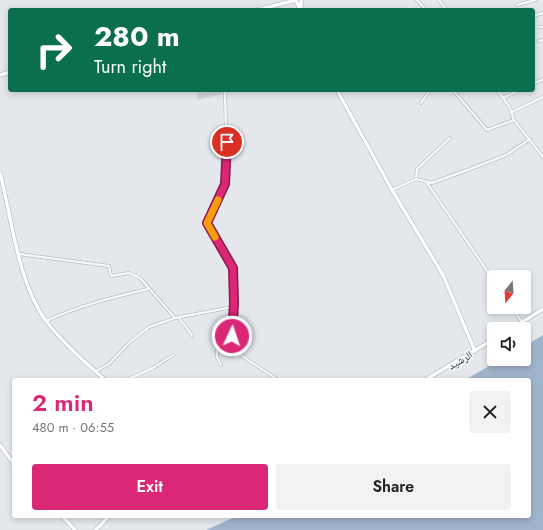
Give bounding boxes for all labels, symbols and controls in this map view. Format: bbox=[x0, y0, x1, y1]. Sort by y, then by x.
text: 280 m bbox=[94, 16, 180, 57]
icon: right bbox=[28, 24, 80, 76]
text: Turn right bbox=[94, 54, 166, 80]
pin bbox=[210, 125, 244, 159]
icon: arrive bbox=[216, 131, 238, 153]
north arrow bbox=[487, 270, 531, 314]
map controls bbox=[487, 270, 531, 366]
position arrow bbox=[211, 315, 253, 357]
button: sound bbox=[487, 322, 531, 366]
street label: الرشيد bbox=[445, 347, 475, 373]
text: 2 min bbox=[32, 385, 94, 420]
button: close bbox=[469, 391, 511, 433]
text: 480 m · 06:55 bbox=[32, 418, 114, 437]
button: Exit bbox=[32, 464, 268, 510]
button: Share bbox=[276, 464, 511, 510]

